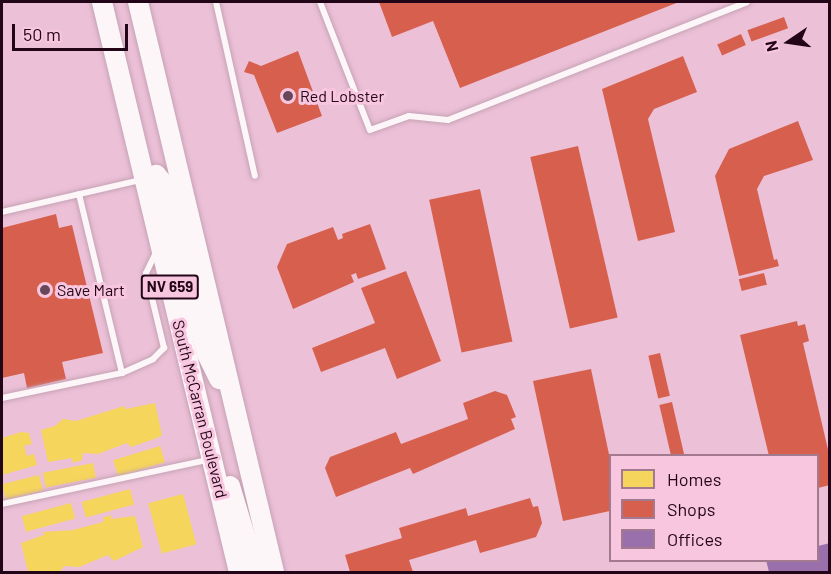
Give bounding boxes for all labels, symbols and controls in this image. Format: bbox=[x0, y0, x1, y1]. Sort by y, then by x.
scale bar bbox=[15, 12, 130, 50]
north arrow bbox=[759, 12, 819, 72]
text: 50 m bbox=[23, 23, 61, 45]
text: N bbox=[761, 39, 781, 53]
place label: Red Lobster bbox=[300, 86, 384, 106]
marker: Red Lobster bbox=[281, 89, 295, 103]
road number: NV 659 bbox=[140, 275, 200, 299]
place label: Save Mart bbox=[57, 280, 125, 300]
marker: Save Mart bbox=[38, 283, 52, 297]
street label: South McCarran Boulevard bbox=[169, 318, 231, 500]
legend bbox=[609, 454, 819, 562]
text: Homes bbox=[667, 468, 721, 490]
text: Shops bbox=[667, 498, 716, 520]
text: Offices bbox=[667, 528, 723, 550]

